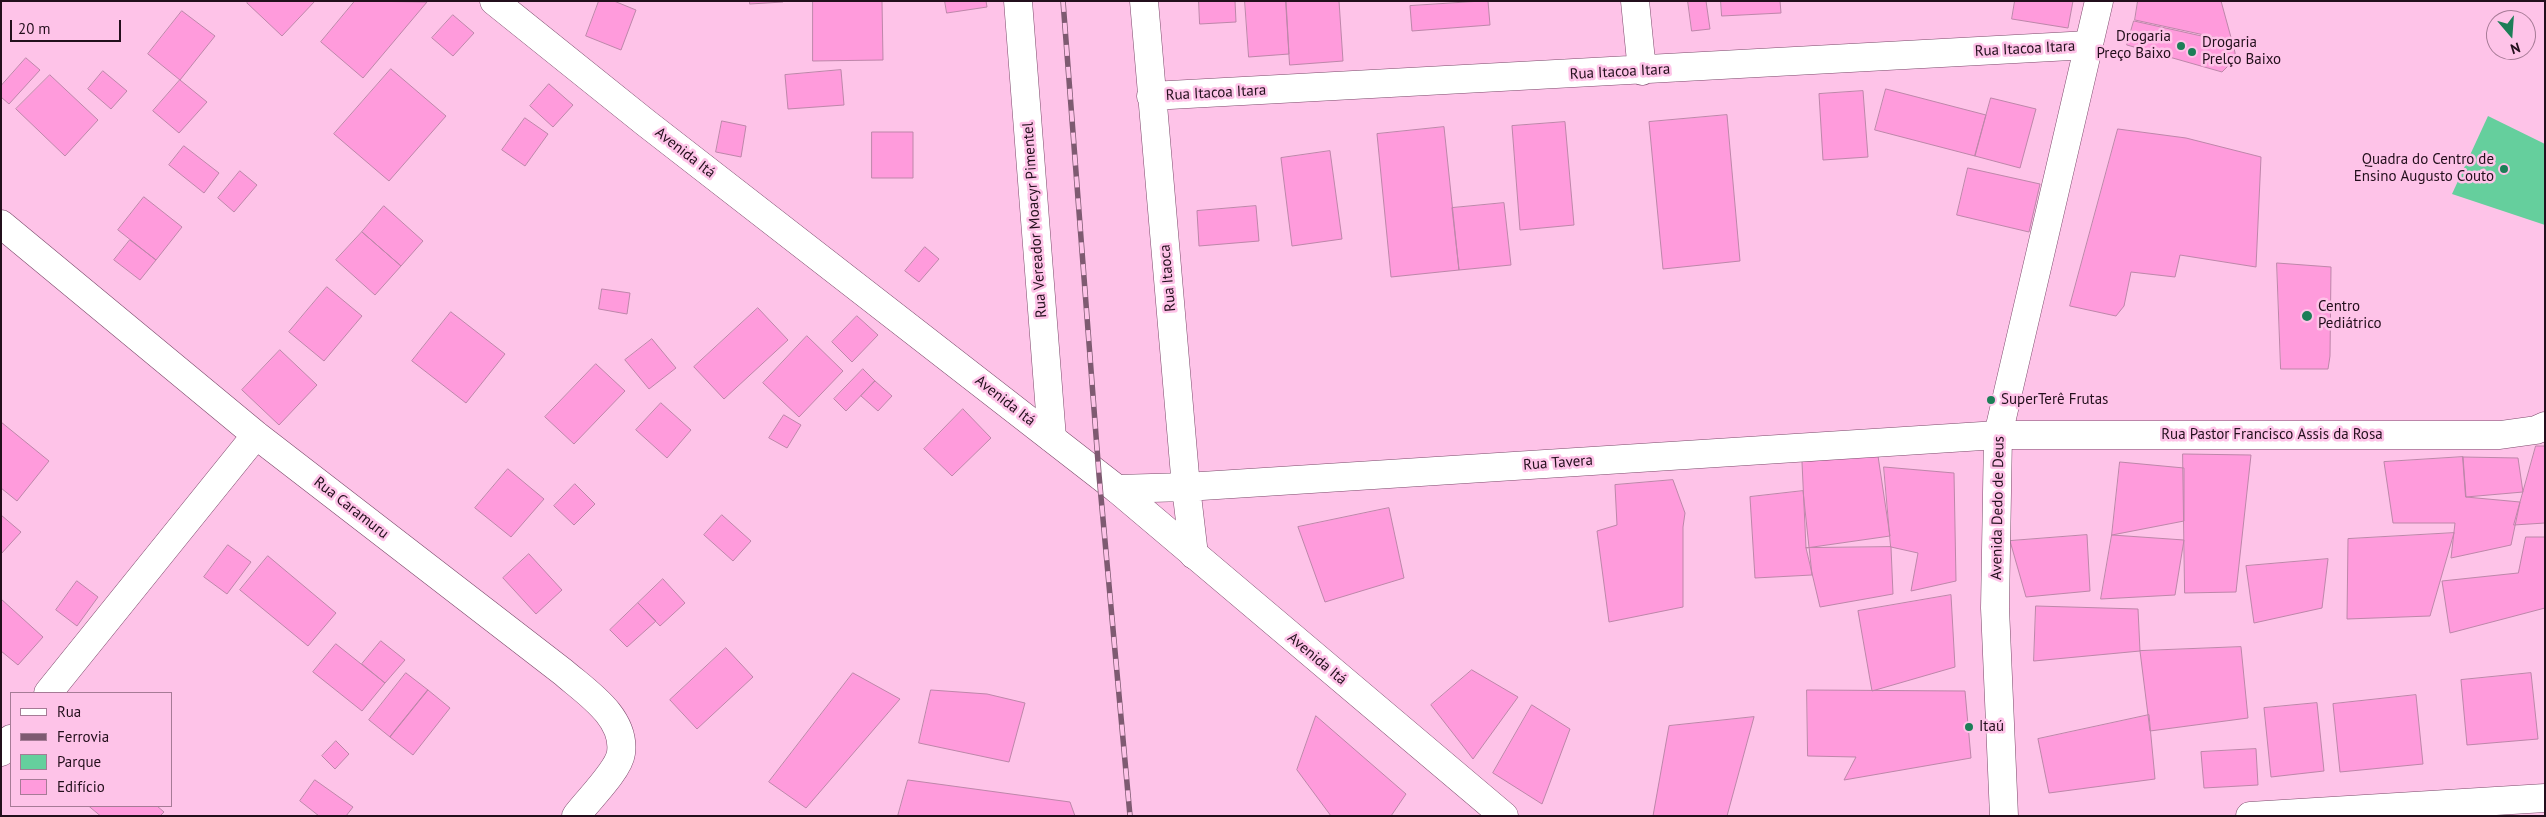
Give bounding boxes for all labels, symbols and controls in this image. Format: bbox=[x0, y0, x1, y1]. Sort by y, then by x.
scale bar bbox=[12, 10, 124, 42]
north arrow bbox=[2486, 10, 2536, 60]
text: 20 m bbox=[18, 19, 51, 38]
place label: Drogaria Preço Baixo bbox=[2096, 28, 2171, 63]
place label: Drogaria Prelço Baixo bbox=[2202, 34, 2281, 69]
street label: Rua Itacoa Itara bbox=[1974, 37, 2076, 61]
text: N bbox=[2508, 38, 2522, 58]
marker: Drogaria Preço Baixo bbox=[2175, 40, 2187, 52]
marker: Drogaria Prelço Baixo bbox=[2186, 46, 2198, 58]
street label: Rua Itacoa Itara bbox=[1569, 60, 1671, 84]
street label: Rua Itacoa Itara bbox=[1165, 81, 1267, 105]
street label: Rua Vereador Moacyr Pimentel bbox=[1019, 121, 1051, 319]
street label: Avenida Itá bbox=[651, 124, 719, 182]
place label: Quadra do Centro de Ensino Augusto Couto bbox=[2354, 151, 2494, 186]
marker: Quadra do Centro de Ensino Augusto Couto bbox=[2498, 163, 2510, 175]
street label: Rua Itaoca bbox=[1156, 244, 1180, 312]
place label: Centro Pediátrico bbox=[2318, 298, 2382, 333]
marker: Centro Pediátrico bbox=[2300, 309, 2314, 323]
street label: Avenida Itá bbox=[971, 372, 1039, 430]
place label: SuperTerê Frutas bbox=[2001, 391, 2108, 409]
marker: SuperTerê Frutas bbox=[1985, 394, 1997, 406]
street label: Rua Pastor Francisco Assis da Rosa bbox=[2161, 426, 2383, 444]
street label: Avenida Dedo de Deus bbox=[1988, 436, 2008, 580]
street label: Rua Tavera bbox=[1523, 452, 1593, 474]
street label: Rua Caramuru bbox=[310, 473, 392, 543]
street label: Avenida Itá bbox=[1284, 629, 1350, 689]
legend bbox=[10, 692, 172, 807]
text: Rua bbox=[57, 702, 81, 721]
place label: Itaú bbox=[1979, 718, 2004, 736]
marker: Itaú bbox=[1963, 721, 1975, 733]
text: Ferrovia bbox=[57, 727, 109, 746]
text: Parque bbox=[57, 752, 101, 771]
text: Edifício bbox=[57, 777, 105, 796]

